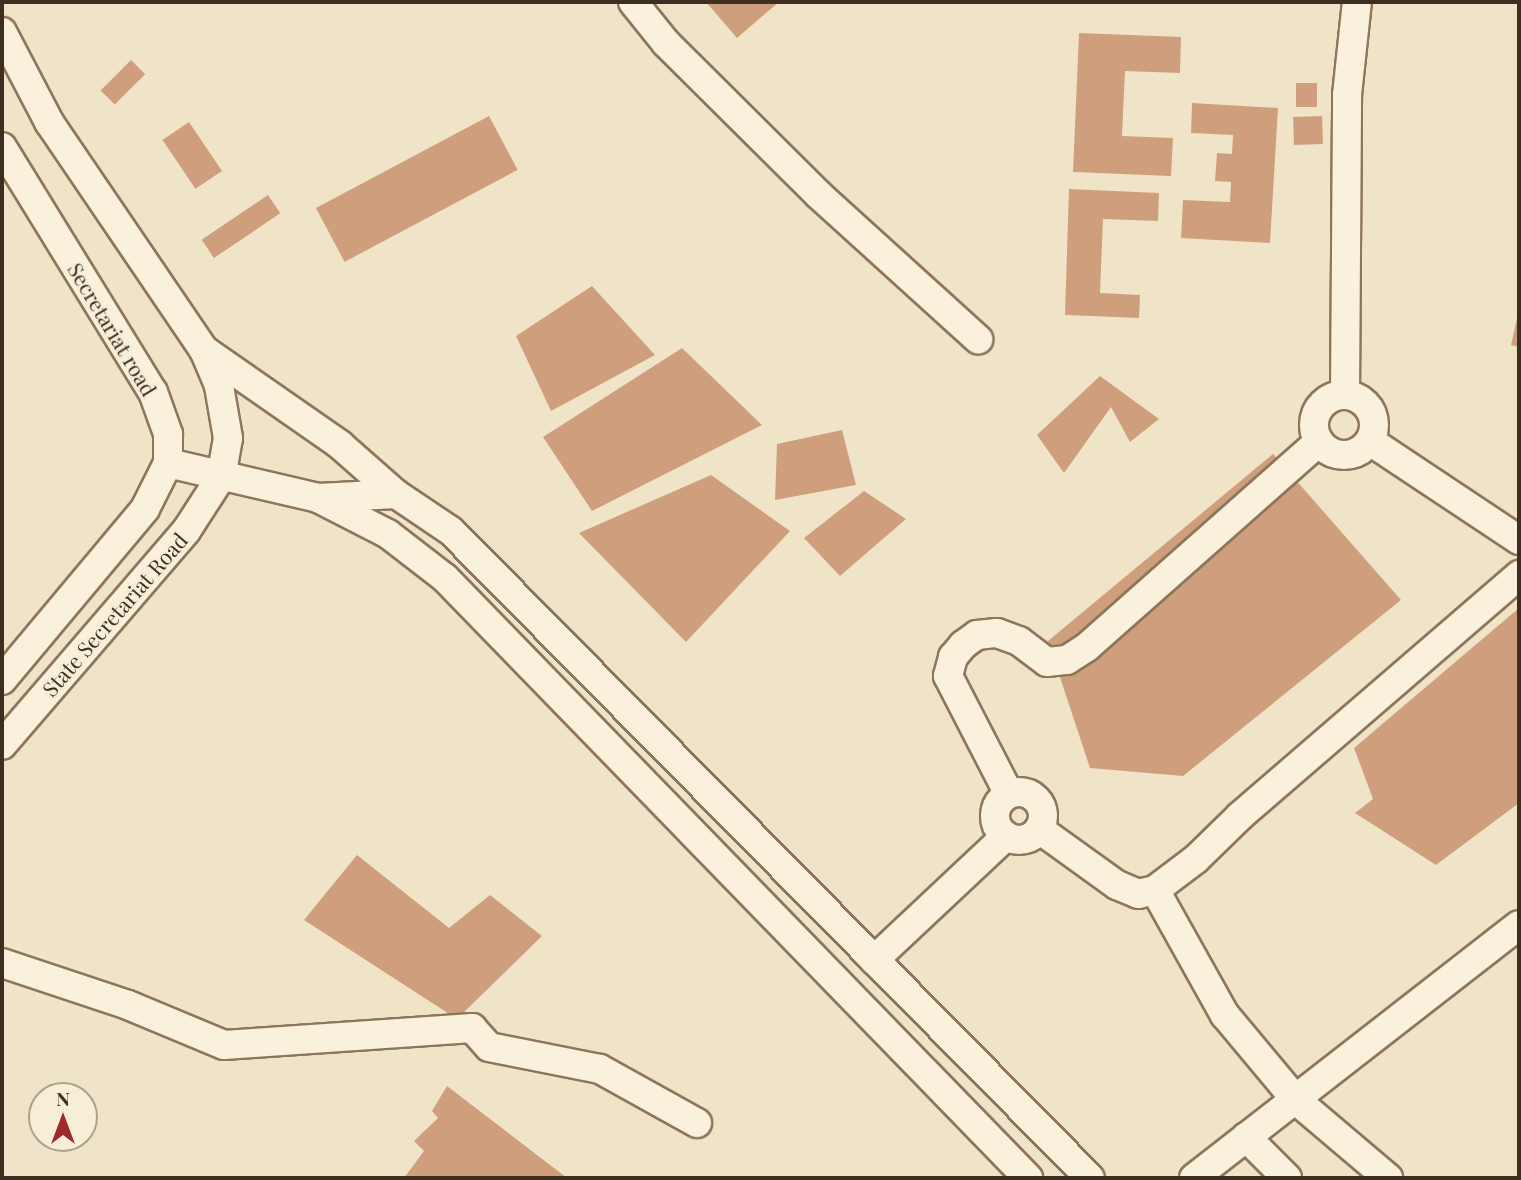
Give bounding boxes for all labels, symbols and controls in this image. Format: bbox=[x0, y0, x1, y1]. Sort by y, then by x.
street label: Secretariat road bbox=[63, 258, 163, 400]
street label: State Secretariat Road bbox=[36, 527, 192, 701]
north arrow bbox=[28, 1082, 98, 1152]
text: N bbox=[56, 1085, 70, 1111]

